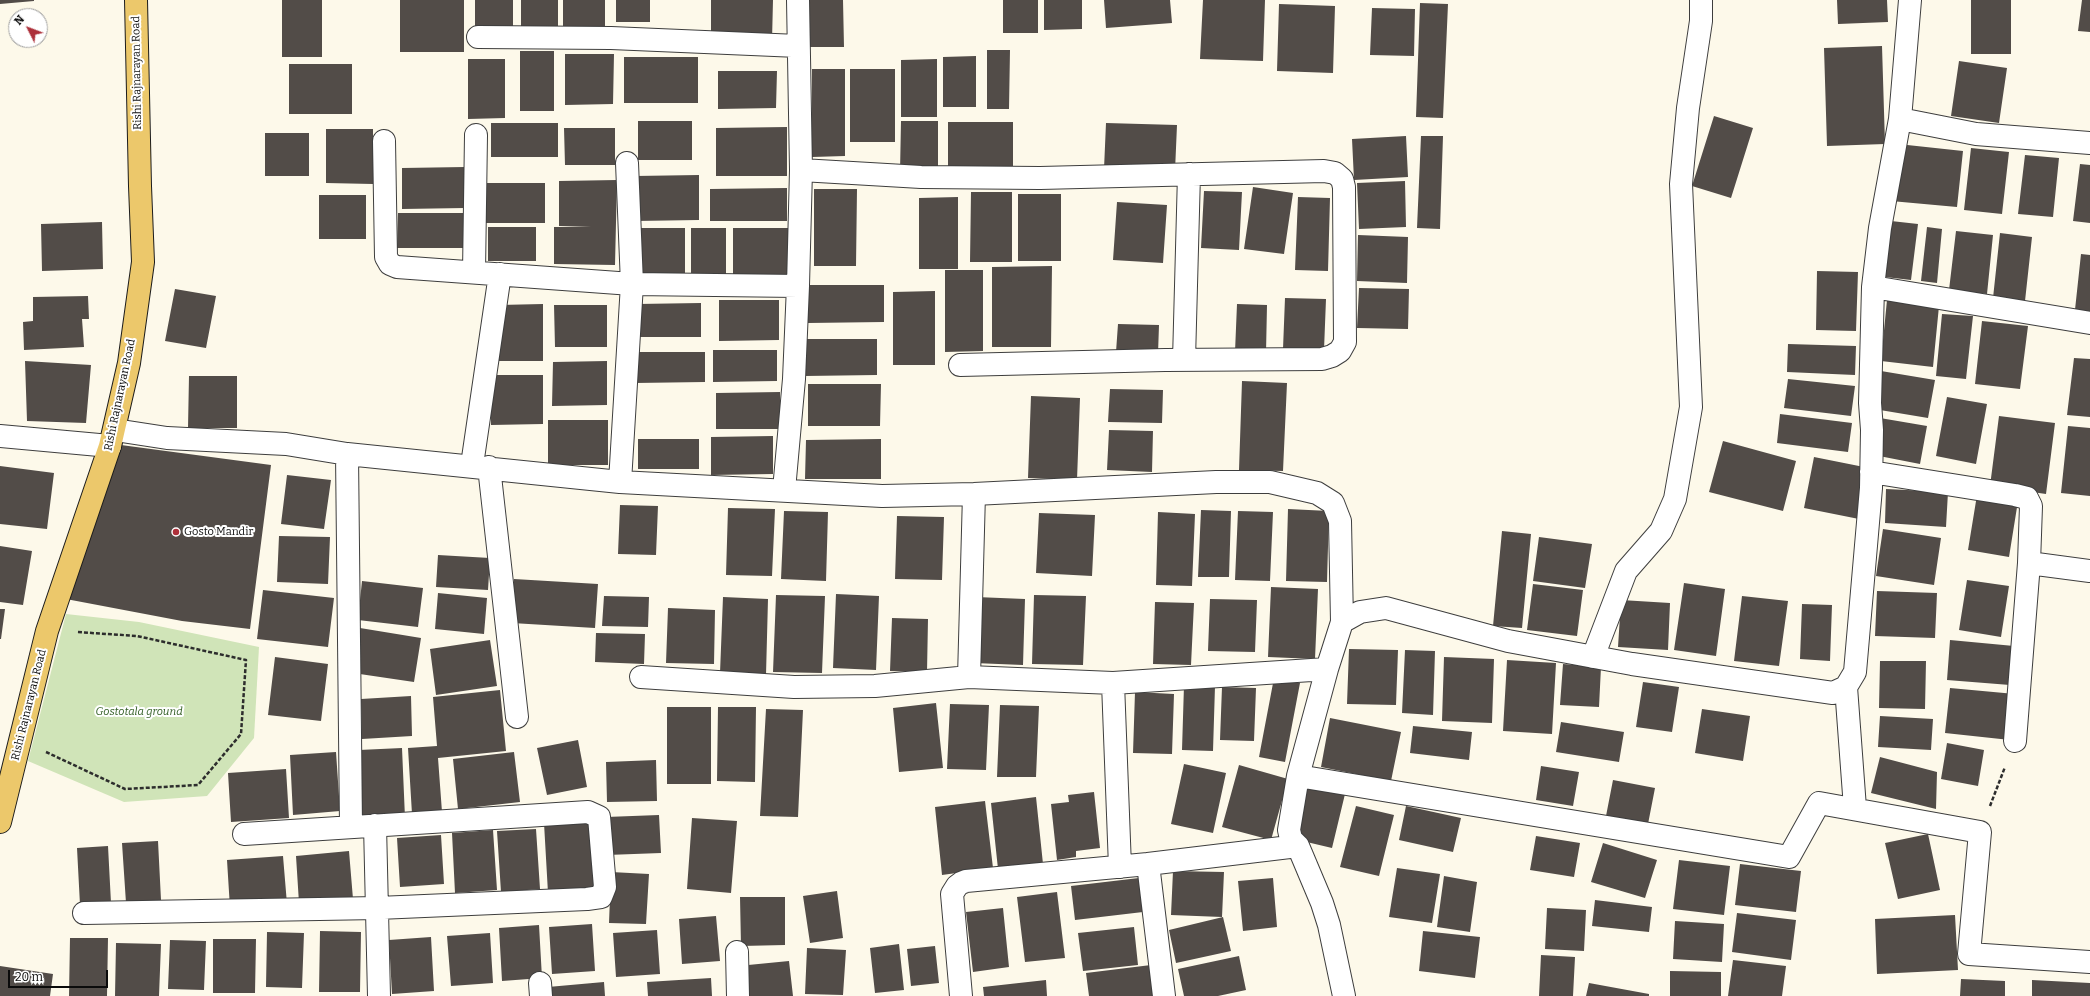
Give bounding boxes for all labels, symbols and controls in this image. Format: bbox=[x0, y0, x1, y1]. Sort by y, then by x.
north arrow bbox=[8, 8, 48, 48]
text: N bbox=[12, 13, 27, 28]
street label: Rishi Rajnarayan Road bbox=[129, 16, 145, 130]
street label: Rishi Rajnarayan Road bbox=[102, 338, 138, 452]
place label: Gosto Mandir bbox=[184, 525, 253, 539]
marker: Gosto Mandir bbox=[171, 527, 181, 537]
street label: Rishi Rajnarayan Road bbox=[9, 648, 49, 762]
park label: Gostotala ground bbox=[95, 705, 183, 719]
scale bar bbox=[10, 962, 110, 988]
text: 20 m bbox=[15, 970, 43, 984]

